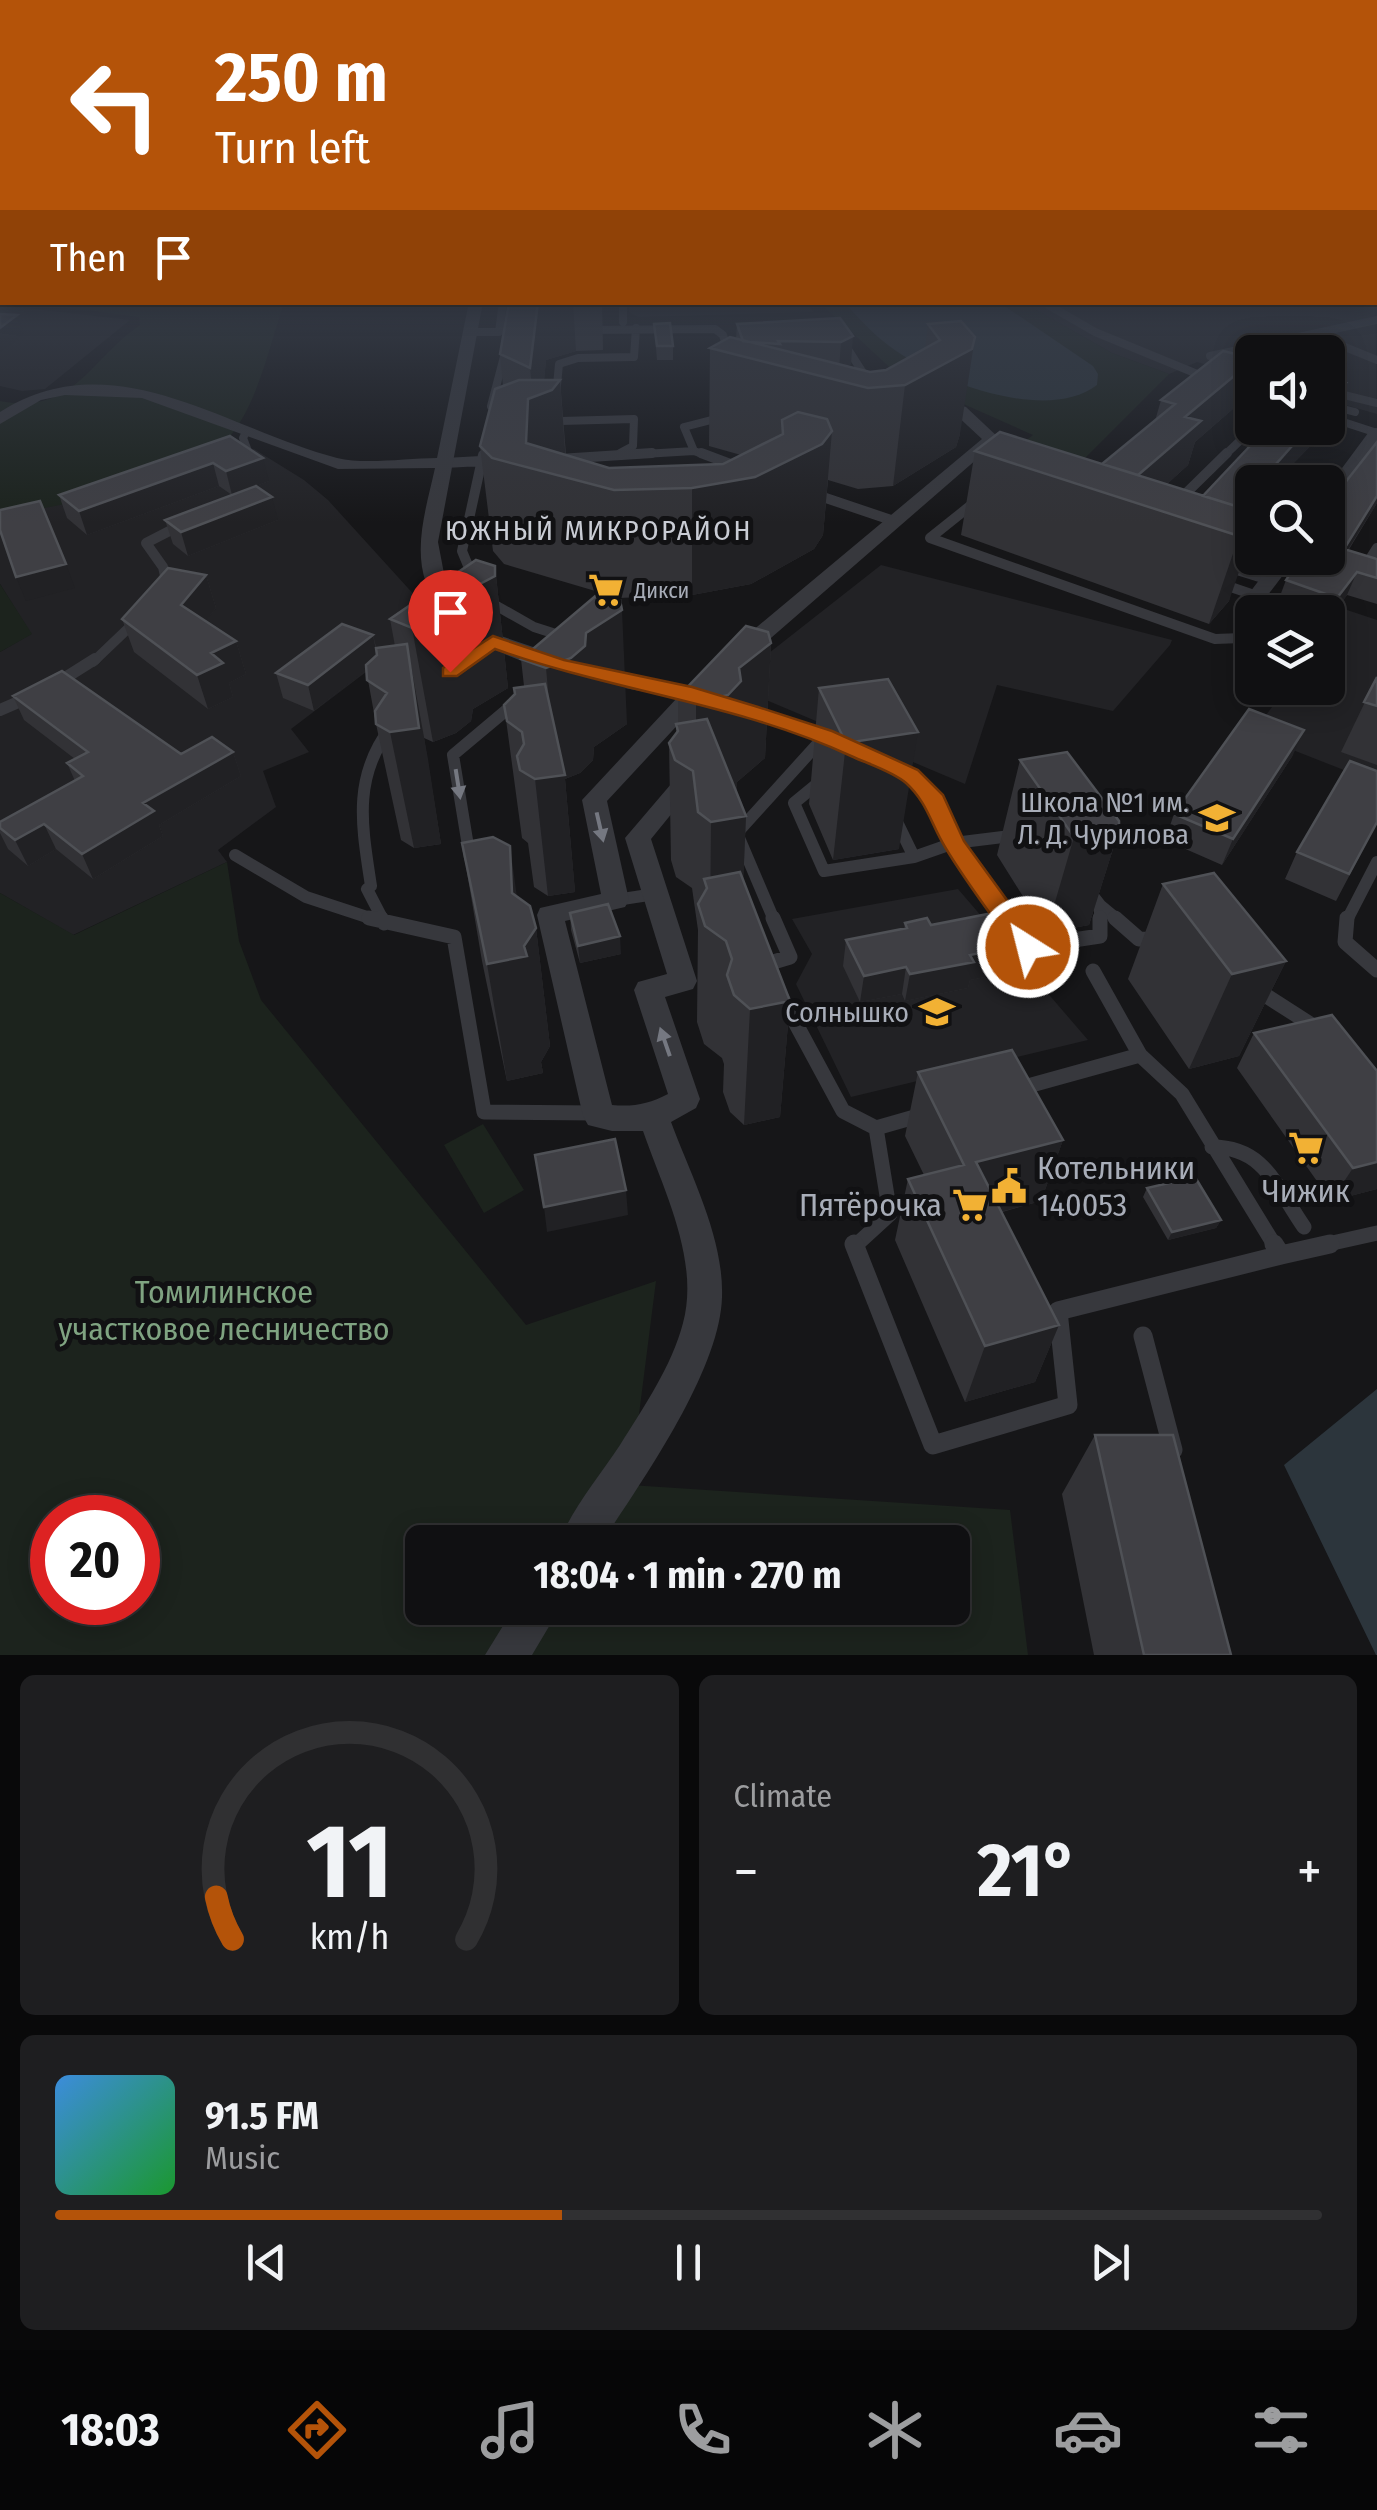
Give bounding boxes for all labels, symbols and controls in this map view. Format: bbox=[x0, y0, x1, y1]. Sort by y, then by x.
text: 250 m bbox=[215, 36, 388, 120]
icon: left bbox=[50, 40, 180, 170]
text: Turn left bbox=[215, 121, 370, 175]
icon: arrive bbox=[146, 230, 201, 285]
text: Then bbox=[50, 235, 126, 281]
map controls bbox=[1235, 335, 1345, 705]
button: sound bbox=[1235, 335, 1345, 445]
button: search bbox=[1235, 465, 1345, 575]
district label: ЮЖНЫЙ МИКРОРАЙОН bbox=[445, 514, 753, 547]
pin bbox=[408, 570, 493, 673]
supermarket icon: Дикси bbox=[587, 571, 625, 609]
place label: Дикси bbox=[633, 577, 689, 604]
icon: arrive bbox=[423, 585, 478, 640]
button: layers bbox=[1235, 595, 1345, 705]
one-way arrow bbox=[451, 768, 466, 800]
place label: Школа №1 им. Л. Д. Чурилова bbox=[1017, 786, 1189, 851]
school or university icon: Школа №1 им. Л. Д. Чурилова bbox=[1198, 799, 1236, 837]
one-way arrow bbox=[593, 812, 608, 843]
position arrow bbox=[976, 895, 1080, 999]
school or university icon: Солнышко bbox=[918, 993, 956, 1031]
place label: Солнышко bbox=[785, 996, 909, 1029]
one-way arrow bbox=[657, 1027, 672, 1057]
supermarket icon: Чижик bbox=[1287, 1129, 1325, 1167]
place label: Котельники 140053 bbox=[1037, 1149, 1195, 1224]
public building icon: Котельники 140053 bbox=[990, 1167, 1028, 1205]
place label: Чижик bbox=[1262, 1172, 1350, 1210]
place label: Пятёрочка bbox=[799, 1186, 942, 1224]
supermarket icon: Пятёрочка bbox=[951, 1186, 989, 1224]
park label: Томилинское участковое лесничество bbox=[58, 1273, 390, 1348]
speed limit sign: 20 bbox=[30, 1495, 160, 1625]
text: 18:04 · 1 min · 270 m bbox=[534, 1552, 841, 1598]
text: Climate bbox=[734, 1777, 832, 1815]
text: 11 bbox=[306, 1800, 392, 1925]
text: 21° bbox=[978, 1826, 1078, 1916]
text: − bbox=[734, 1839, 758, 1905]
text: + bbox=[1297, 1839, 1322, 1905]
text: km/h bbox=[309, 1916, 389, 1958]
text: 91.5 FM bbox=[205, 2093, 319, 2139]
text: Music bbox=[205, 2139, 280, 2177]
icon: previous bbox=[239, 2235, 294, 2290]
icon: pause bbox=[661, 2235, 716, 2290]
icon: next bbox=[1083, 2235, 1138, 2290]
icon: directions bbox=[282, 2395, 352, 2465]
icon: music bbox=[475, 2395, 545, 2465]
icon: phone bbox=[668, 2395, 738, 2465]
icon: climate bbox=[860, 2395, 930, 2465]
icon: car bbox=[1053, 2395, 1123, 2465]
icon: filters bbox=[1246, 2395, 1316, 2465]
text: 18:03 bbox=[61, 2403, 160, 2457]

